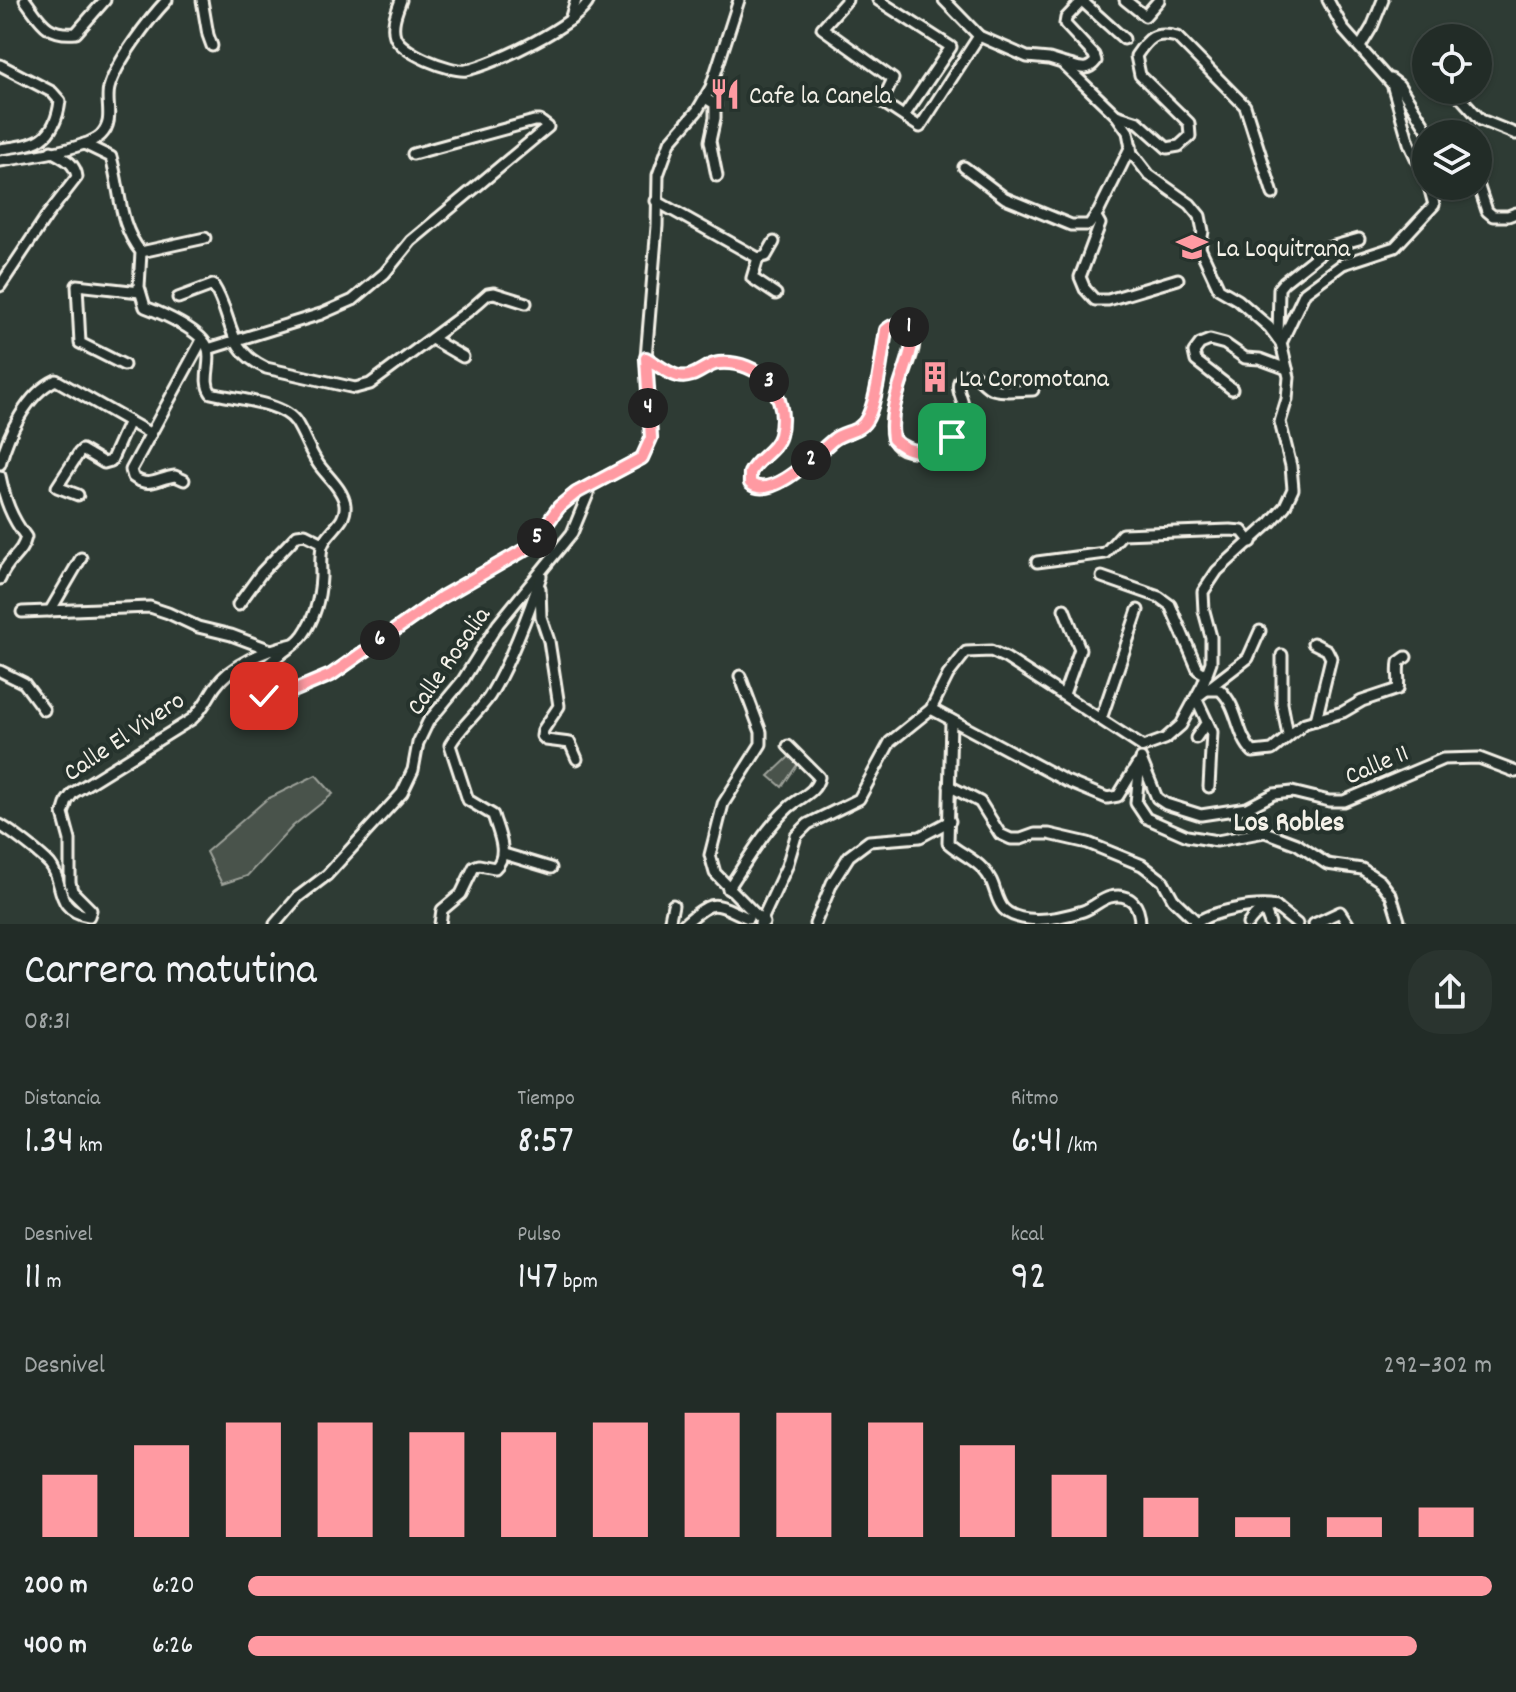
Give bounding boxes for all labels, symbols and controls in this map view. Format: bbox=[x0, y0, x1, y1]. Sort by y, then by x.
map controls bbox=[1412, 24, 1492, 200]
button: locate bbox=[1412, 24, 1492, 104]
restaurant icon: Cafe la Canela bbox=[708, 77, 742, 111]
place label: Cafe la Canela bbox=[749, 79, 893, 116]
button: layers bbox=[1412, 120, 1492, 200]
school or university icon: La Loquitrana bbox=[1175, 230, 1209, 264]
place label: La Loquitrana bbox=[1216, 232, 1351, 269]
pin: 1 bbox=[889, 307, 929, 347]
text: 1 bbox=[907, 311, 911, 342]
building icon: La Coromotana bbox=[918, 360, 952, 394]
pin: 3 bbox=[749, 362, 789, 402]
place label: La Coromotana bbox=[959, 362, 1110, 399]
text: 3 bbox=[764, 366, 774, 397]
pin: 4 bbox=[628, 388, 668, 428]
text: 4 bbox=[643, 392, 653, 423]
pin bbox=[918, 403, 986, 471]
icon: arrive bbox=[930, 415, 974, 459]
pin: 2 bbox=[791, 440, 831, 480]
text: 2 bbox=[806, 444, 816, 475]
pin: 5 bbox=[517, 518, 557, 558]
text: 5 bbox=[532, 522, 542, 553]
street label: Calle Rosalia bbox=[399, 599, 501, 724]
pin: 6 bbox=[360, 620, 400, 660]
text: 6 bbox=[375, 624, 385, 655]
pin bbox=[230, 662, 298, 730]
icon: check bbox=[242, 674, 286, 718]
street label: Calle El Vivero bbox=[57, 684, 193, 792]
street label: Calle 11 bbox=[1340, 736, 1415, 796]
district label: Los Robles bbox=[1233, 805, 1345, 845]
text: Carrera matutina bbox=[24, 942, 317, 1005]
button: share bbox=[1408, 950, 1492, 1034]
text: 08:31 bbox=[24, 1004, 70, 1041]
text: Distancia bbox=[24, 1084, 100, 1115]
text: Tiempo bbox=[517, 1084, 575, 1115]
text: Ritmo bbox=[1011, 1084, 1058, 1115]
text: 1.34 bbox=[24, 1115, 74, 1172]
text: 8:57 bbox=[517, 1115, 574, 1172]
text: 6:41 bbox=[1011, 1115, 1062, 1172]
text: km bbox=[74, 1131, 103, 1162]
text: /km bbox=[1062, 1131, 1098, 1162]
text: Desnivel bbox=[24, 1220, 93, 1251]
text: Pulso bbox=[517, 1220, 561, 1251]
text: kcal bbox=[1011, 1220, 1044, 1251]
text: 11 bbox=[24, 1251, 42, 1308]
text: 147 bbox=[517, 1251, 558, 1308]
text: 92 bbox=[1011, 1251, 1046, 1308]
text: m bbox=[42, 1267, 62, 1298]
text: bpm bbox=[558, 1267, 598, 1298]
text: Desnivel bbox=[24, 1348, 105, 1385]
text: 292–302 m bbox=[1384, 1348, 1492, 1385]
text: 200 m bbox=[24, 1568, 88, 1605]
text: 6:20 bbox=[152, 1568, 195, 1605]
text: 400 m bbox=[24, 1628, 87, 1665]
text: 6:26 bbox=[152, 1628, 193, 1665]

